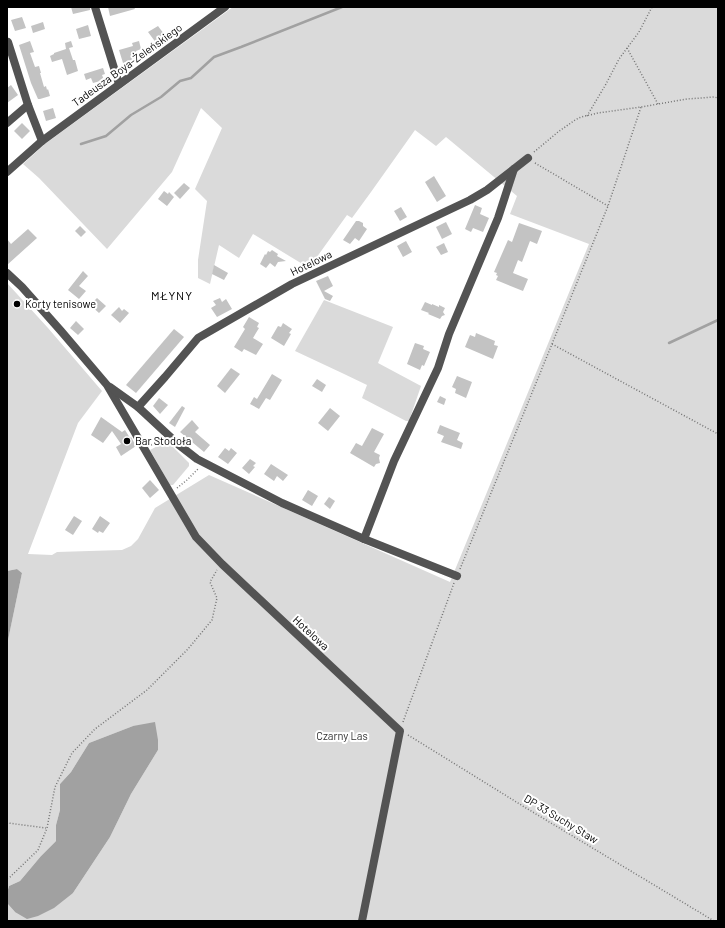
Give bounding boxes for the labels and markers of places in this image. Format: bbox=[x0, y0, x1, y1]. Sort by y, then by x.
place label: Korty tenisowe bbox=[25, 297, 96, 310]
marker: Korty tenisowe bbox=[12, 299, 22, 309]
place label: Bar Stodoła bbox=[135, 434, 191, 447]
marker: Bar Stodoła bbox=[122, 436, 132, 446]

